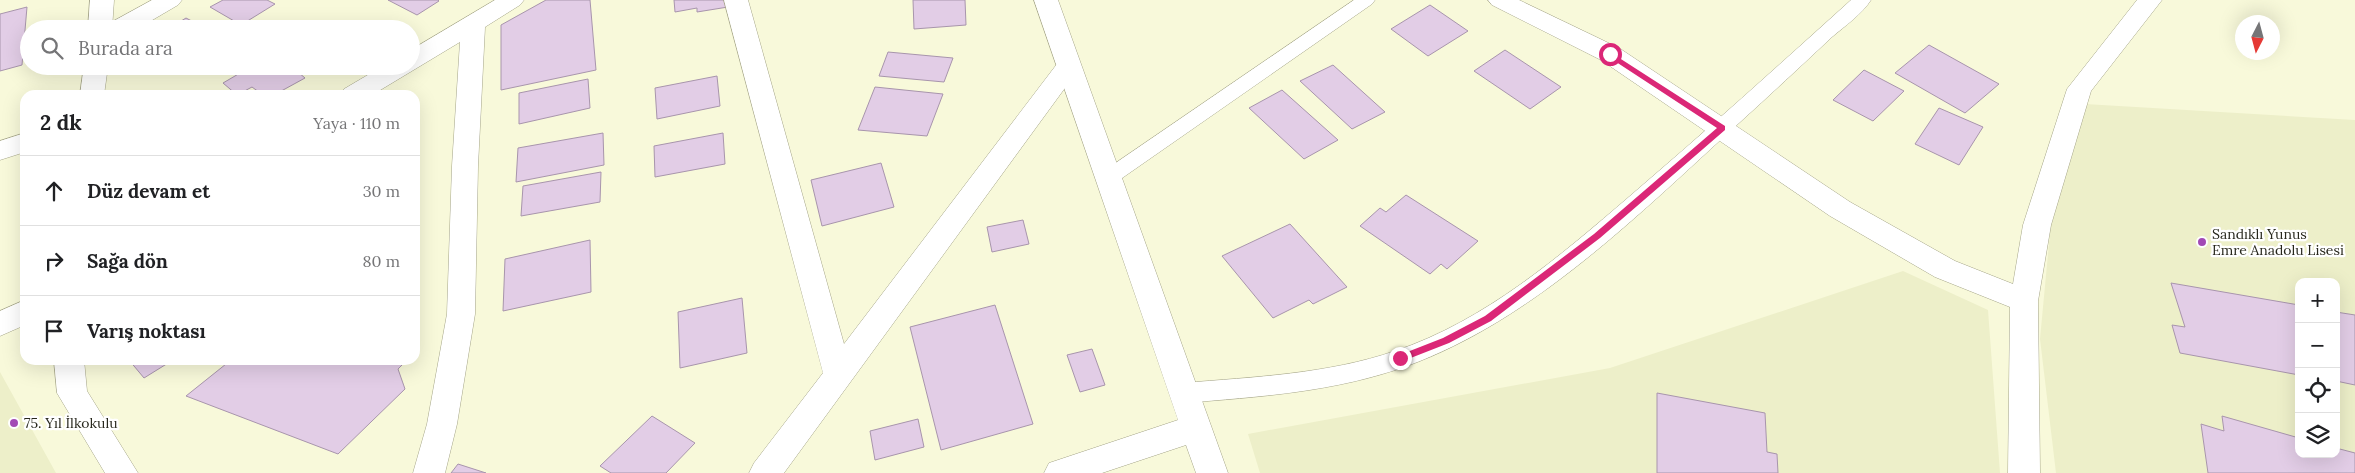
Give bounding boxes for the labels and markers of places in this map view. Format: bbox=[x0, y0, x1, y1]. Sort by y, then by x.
place label: Sandıklı Yunus Emre Anadolu Lisesi bbox=[2212, 225, 2344, 259]
marker: Sandıklı Yunus Emre Anadolu Lisesi bbox=[2196, 236, 2208, 248]
place label: 75. Yıl İlkokulu bbox=[24, 414, 118, 432]
marker: 75. Yıl İlkokulu bbox=[8, 417, 20, 429]

